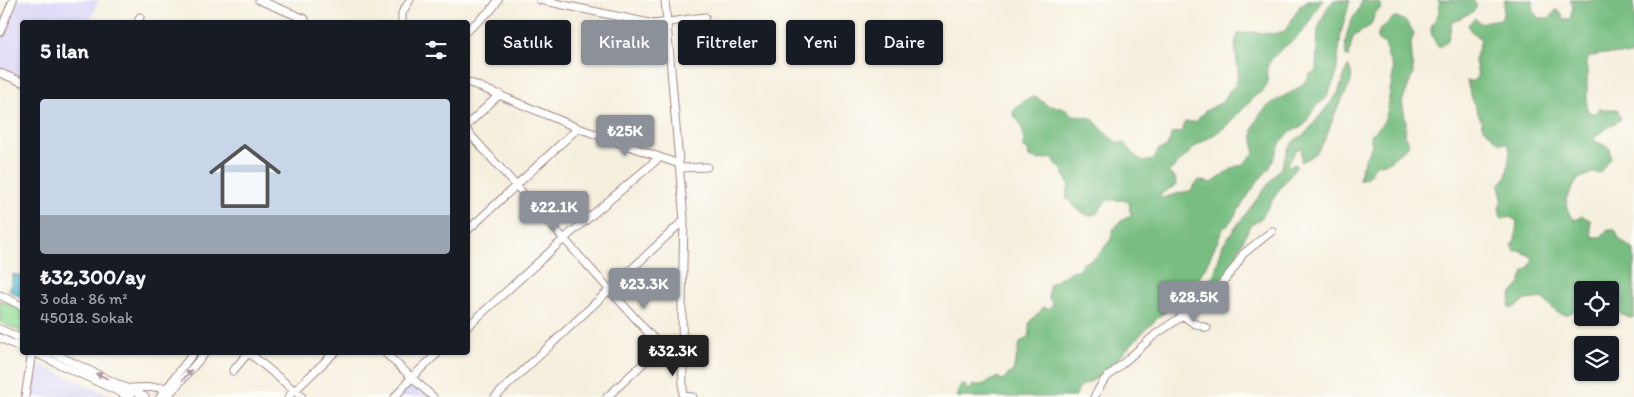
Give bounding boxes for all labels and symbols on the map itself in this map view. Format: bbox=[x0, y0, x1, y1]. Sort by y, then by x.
pin: ₺25K bbox=[595, 114, 655, 157]
pin: ₺22.1K bbox=[513, 190, 595, 233]
pin: ₺23.3K bbox=[603, 268, 685, 310]
pin: ₺28.5K bbox=[1153, 280, 1235, 323]
pin: ₺32.3K bbox=[632, 334, 714, 377]
one-way arrow bbox=[181, 369, 192, 382]
one-way arrow bbox=[95, 371, 109, 379]

